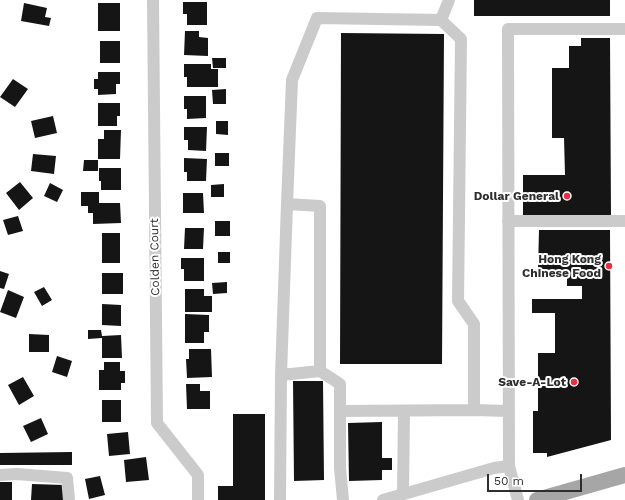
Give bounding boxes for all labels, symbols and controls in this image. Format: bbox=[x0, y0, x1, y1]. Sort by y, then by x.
place label: Dollar General bbox=[474, 189, 559, 203]
marker: Dollar General bbox=[562, 191, 572, 201]
street label: Colden Court bbox=[147, 218, 163, 296]
place label: Hong Kong Chinese Food bbox=[522, 252, 601, 280]
marker: Hong Kong Chinese Food bbox=[604, 261, 614, 271]
place label: Save-A-Lot bbox=[498, 375, 566, 389]
marker: Save-A-Lot bbox=[569, 377, 579, 387]
scale bar bbox=[489, 466, 584, 492]
text: 50 m bbox=[494, 474, 524, 488]

